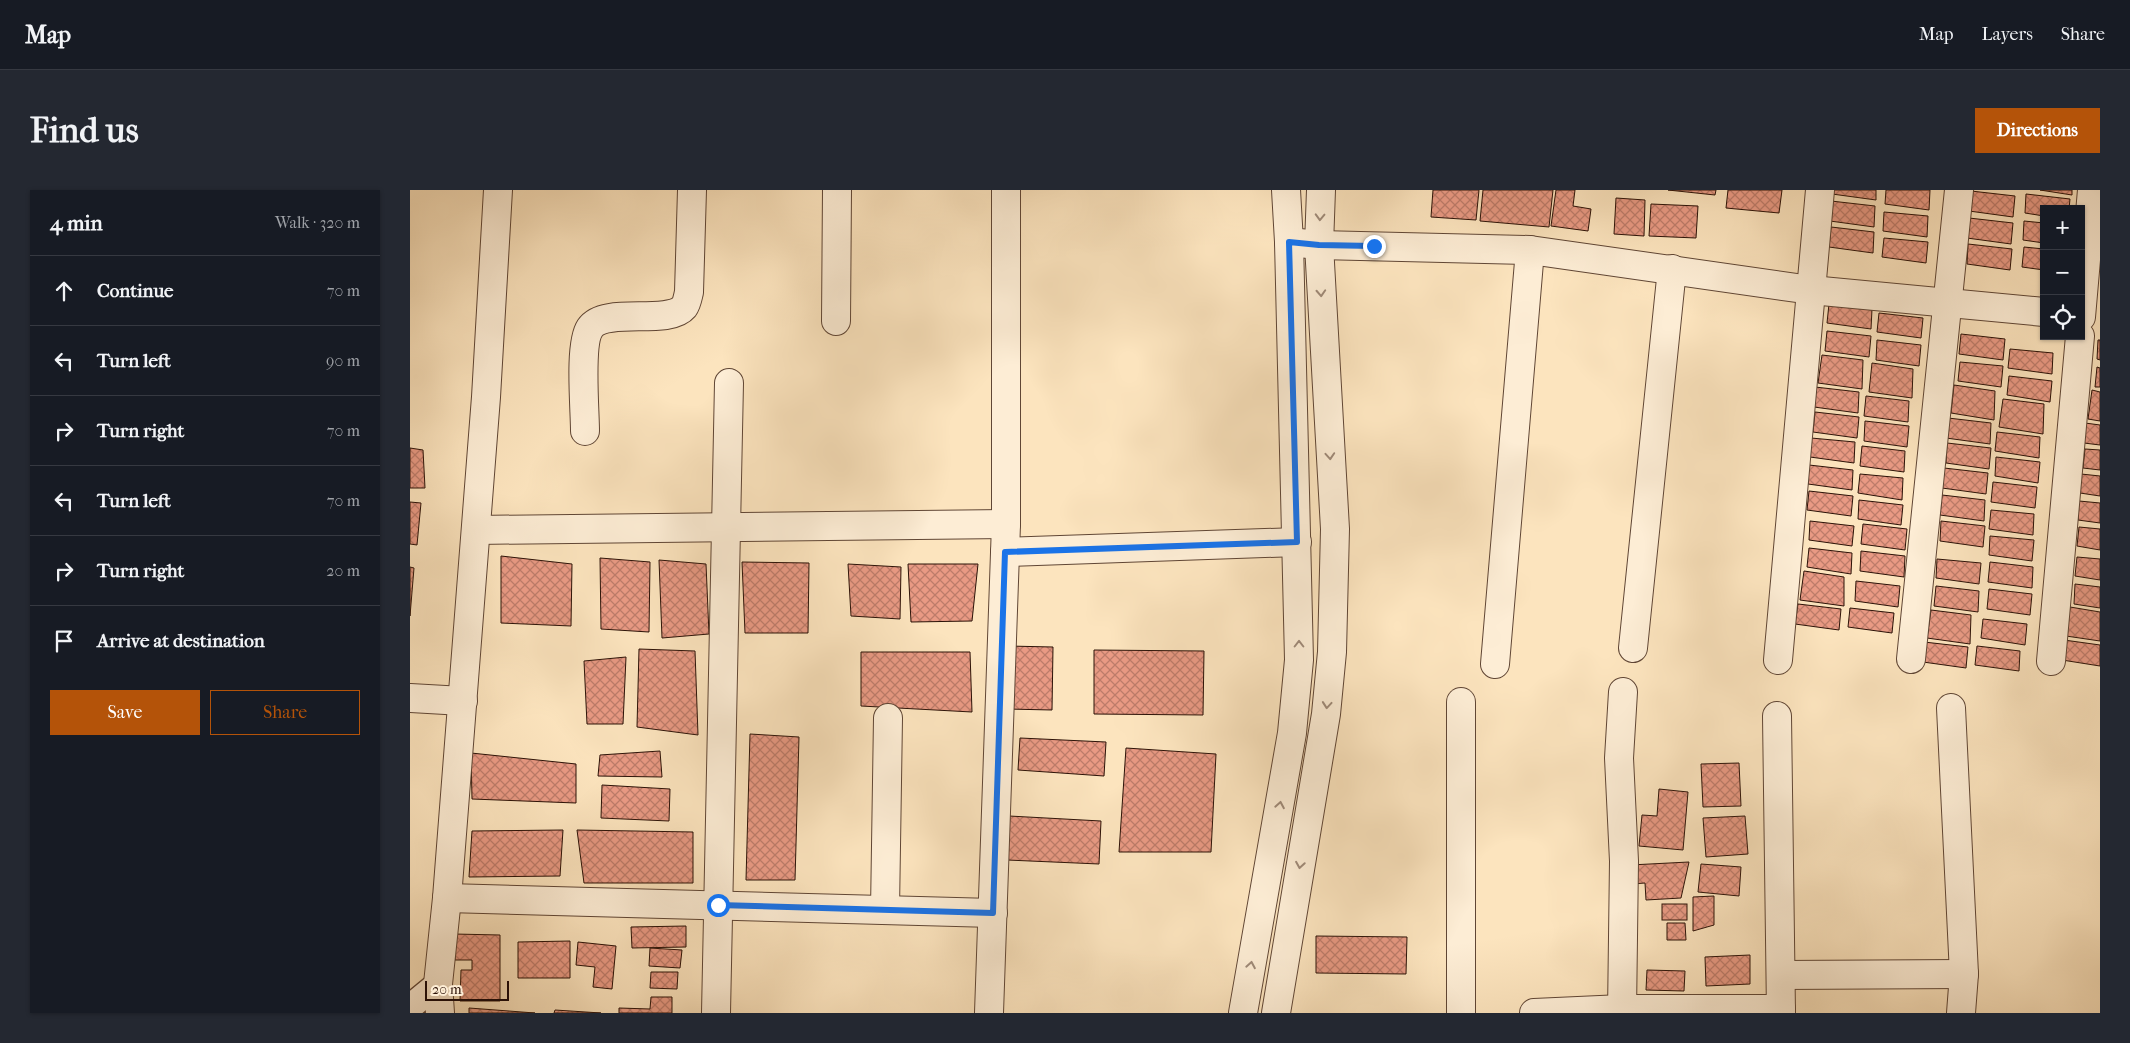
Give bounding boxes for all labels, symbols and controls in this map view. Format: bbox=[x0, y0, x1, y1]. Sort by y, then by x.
text: Map bbox=[25, 21, 71, 49]
text: Map bbox=[1919, 24, 1953, 45]
text: Layers bbox=[1981, 24, 2033, 45]
text: Share bbox=[2061, 24, 2105, 45]
button: Directions bbox=[1975, 108, 2100, 153]
text: Find us bbox=[30, 110, 139, 151]
map controls bbox=[2040, 205, 2085, 340]
button: + bbox=[2040, 205, 2085, 250]
text: 4 min bbox=[50, 211, 103, 235]
text: Walk · 320 m bbox=[275, 213, 360, 232]
one-way arrow bbox=[1315, 214, 1325, 222]
route end bbox=[1363, 235, 1386, 258]
button: − bbox=[2040, 250, 2085, 295]
icon: ahead bbox=[50, 277, 78, 305]
text: Continue bbox=[97, 280, 173, 302]
text: 70 m bbox=[327, 281, 360, 300]
one-way arrow bbox=[1316, 290, 1327, 298]
button: locate bbox=[2040, 295, 2085, 340]
icon: left bbox=[50, 347, 78, 375]
text: Turn left bbox=[97, 350, 171, 372]
text: 90 m bbox=[326, 351, 360, 370]
icon: right bbox=[50, 417, 78, 445]
text: Turn right bbox=[97, 420, 184, 442]
text: 70 m bbox=[327, 421, 360, 440]
one-way arrow bbox=[1324, 452, 1335, 460]
icon: left bbox=[50, 487, 78, 515]
text: Turn left bbox=[97, 490, 171, 512]
text: 70 m bbox=[327, 491, 360, 510]
icon: right bbox=[50, 557, 78, 585]
text: Turn right bbox=[97, 560, 184, 582]
text: 20 m bbox=[326, 561, 360, 580]
icon: arrive bbox=[50, 627, 78, 655]
text: Arrive at destination bbox=[97, 630, 265, 652]
one-way arrow bbox=[1294, 640, 1304, 648]
button: Save bbox=[50, 690, 200, 735]
button: Share bbox=[210, 690, 360, 735]
one-way arrow bbox=[1322, 701, 1333, 709]
one-way arrow bbox=[1274, 801, 1284, 809]
one-way arrow bbox=[1295, 861, 1305, 870]
route start bbox=[707, 894, 730, 917]
one-way arrow bbox=[1246, 961, 1256, 969]
scale bar bbox=[425, 978, 509, 1001]
text: 20 m bbox=[432, 981, 462, 998]

